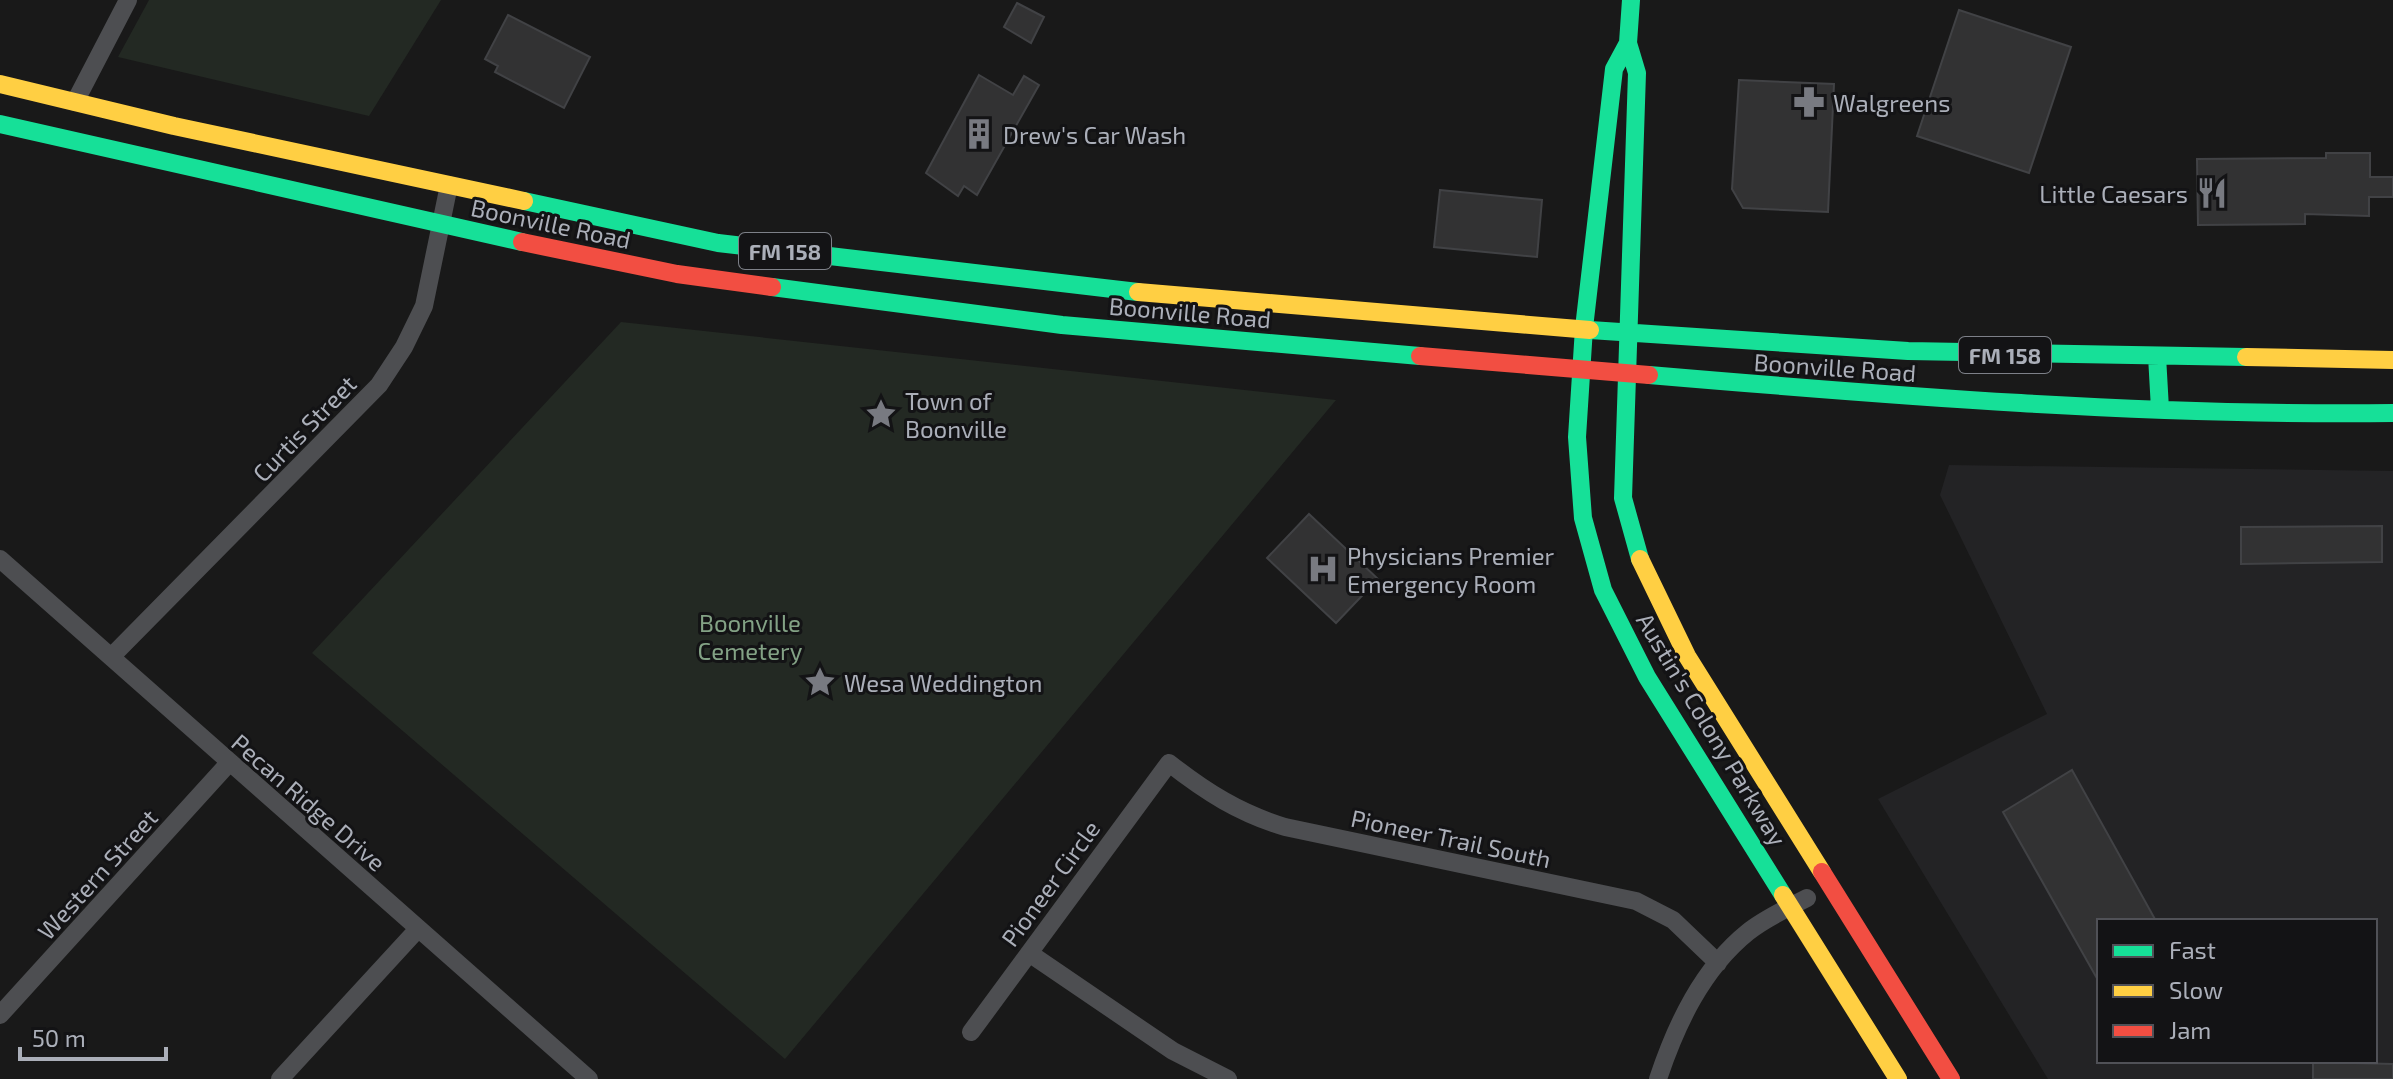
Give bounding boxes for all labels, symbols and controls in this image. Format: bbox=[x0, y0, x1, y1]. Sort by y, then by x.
pharmacy icon: Walgreens bbox=[1792, 85, 1826, 119]
place label: Walgreens bbox=[1833, 88, 1950, 117]
building icon: Drew's Car Wash bbox=[962, 117, 996, 151]
place label: Drew's Car Wash bbox=[1003, 120, 1186, 149]
restaurant icon: Little Caesars bbox=[2195, 176, 2229, 210]
place label: Little Caesars bbox=[2039, 179, 2188, 208]
street label: Boonville Road bbox=[468, 192, 634, 254]
road number: FM 158 bbox=[739, 233, 831, 269]
street label: Boonville Road bbox=[1108, 290, 1272, 334]
road number: FM 158 bbox=[1959, 337, 2051, 373]
street label: Boonville Road bbox=[1753, 347, 1917, 387]
street label: Curtis Street bbox=[246, 369, 362, 487]
place label: Town of Boonville bbox=[905, 386, 1007, 443]
place icon: Town of Boonville bbox=[864, 397, 898, 431]
place label: Physicians Premier Emergency Room bbox=[1347, 541, 1555, 598]
hospital icon: Physicians Premier Emergency Room bbox=[1306, 552, 1340, 586]
street label: Austin's Colony Parkway bbox=[1631, 607, 1793, 851]
park label: Boonville Cemetery bbox=[698, 608, 803, 665]
place icon: Wesa Weddington bbox=[803, 665, 837, 699]
place label: Wesa Weddington bbox=[844, 668, 1042, 697]
street label: Pecan Ridge Drive bbox=[226, 727, 392, 877]
street label: Western Street bbox=[31, 803, 163, 945]
street label: Pioneer Trail South bbox=[1348, 803, 1554, 873]
street label: Pioneer Circle bbox=[995, 814, 1105, 952]
legend bbox=[2097, 919, 2377, 1063]
text: Fast bbox=[2169, 935, 2216, 964]
text: Slow bbox=[2169, 975, 2223, 1004]
scale bar bbox=[20, 1011, 166, 1061]
text: Jam bbox=[2169, 1015, 2211, 1044]
text: 50 m bbox=[32, 1023, 86, 1052]

